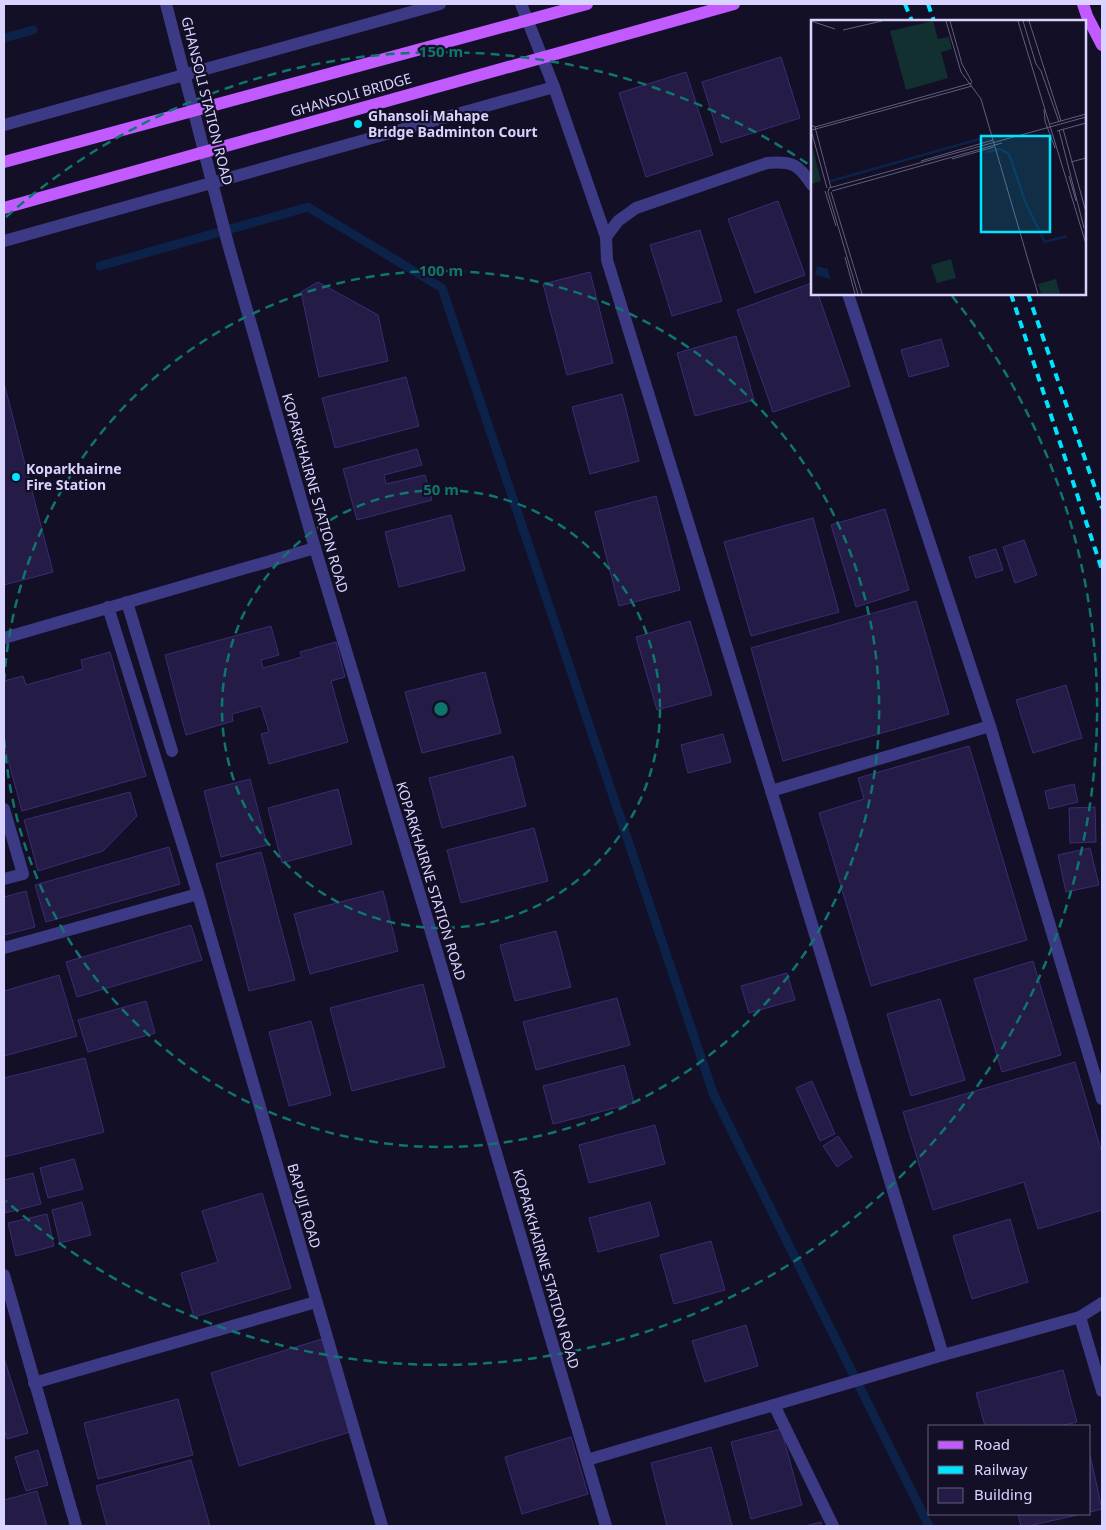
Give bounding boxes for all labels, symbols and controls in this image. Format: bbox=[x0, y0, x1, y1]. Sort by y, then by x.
street label: GHANSOLI STATION ROAD bbox=[177, 15, 238, 187]
inset map bbox=[811, 20, 1086, 295]
text: 150 m bbox=[419, 41, 463, 61]
street label: GHANSOLI BRIDGE bbox=[288, 68, 414, 121]
place label: Ghansoli Mahape Bridge Badminton Court bbox=[368, 106, 538, 141]
marker: Ghansoli Mahape Bridge Badminton Court bbox=[352, 118, 364, 130]
text: 100 m bbox=[419, 260, 463, 280]
street label: KOPARKHAIRNE STATION ROAD bbox=[278, 391, 353, 595]
place label: Koparkhairne Fire Station bbox=[26, 459, 122, 494]
marker: Koparkhairne Fire Station bbox=[10, 471, 22, 483]
text: 50 m bbox=[423, 479, 459, 499]
centre of rings bbox=[432, 700, 450, 718]
street label: KOPARKHAIRNE STATION ROAD bbox=[392, 779, 471, 983]
street label: BAPUJI ROAD bbox=[283, 1161, 326, 1251]
street label: KOPARKHAIRNE STATION ROAD bbox=[509, 1167, 584, 1371]
legend bbox=[928, 1425, 1091, 1515]
text: Road bbox=[974, 1434, 1010, 1454]
text: Railway bbox=[974, 1459, 1028, 1479]
text: Building bbox=[974, 1484, 1032, 1504]

